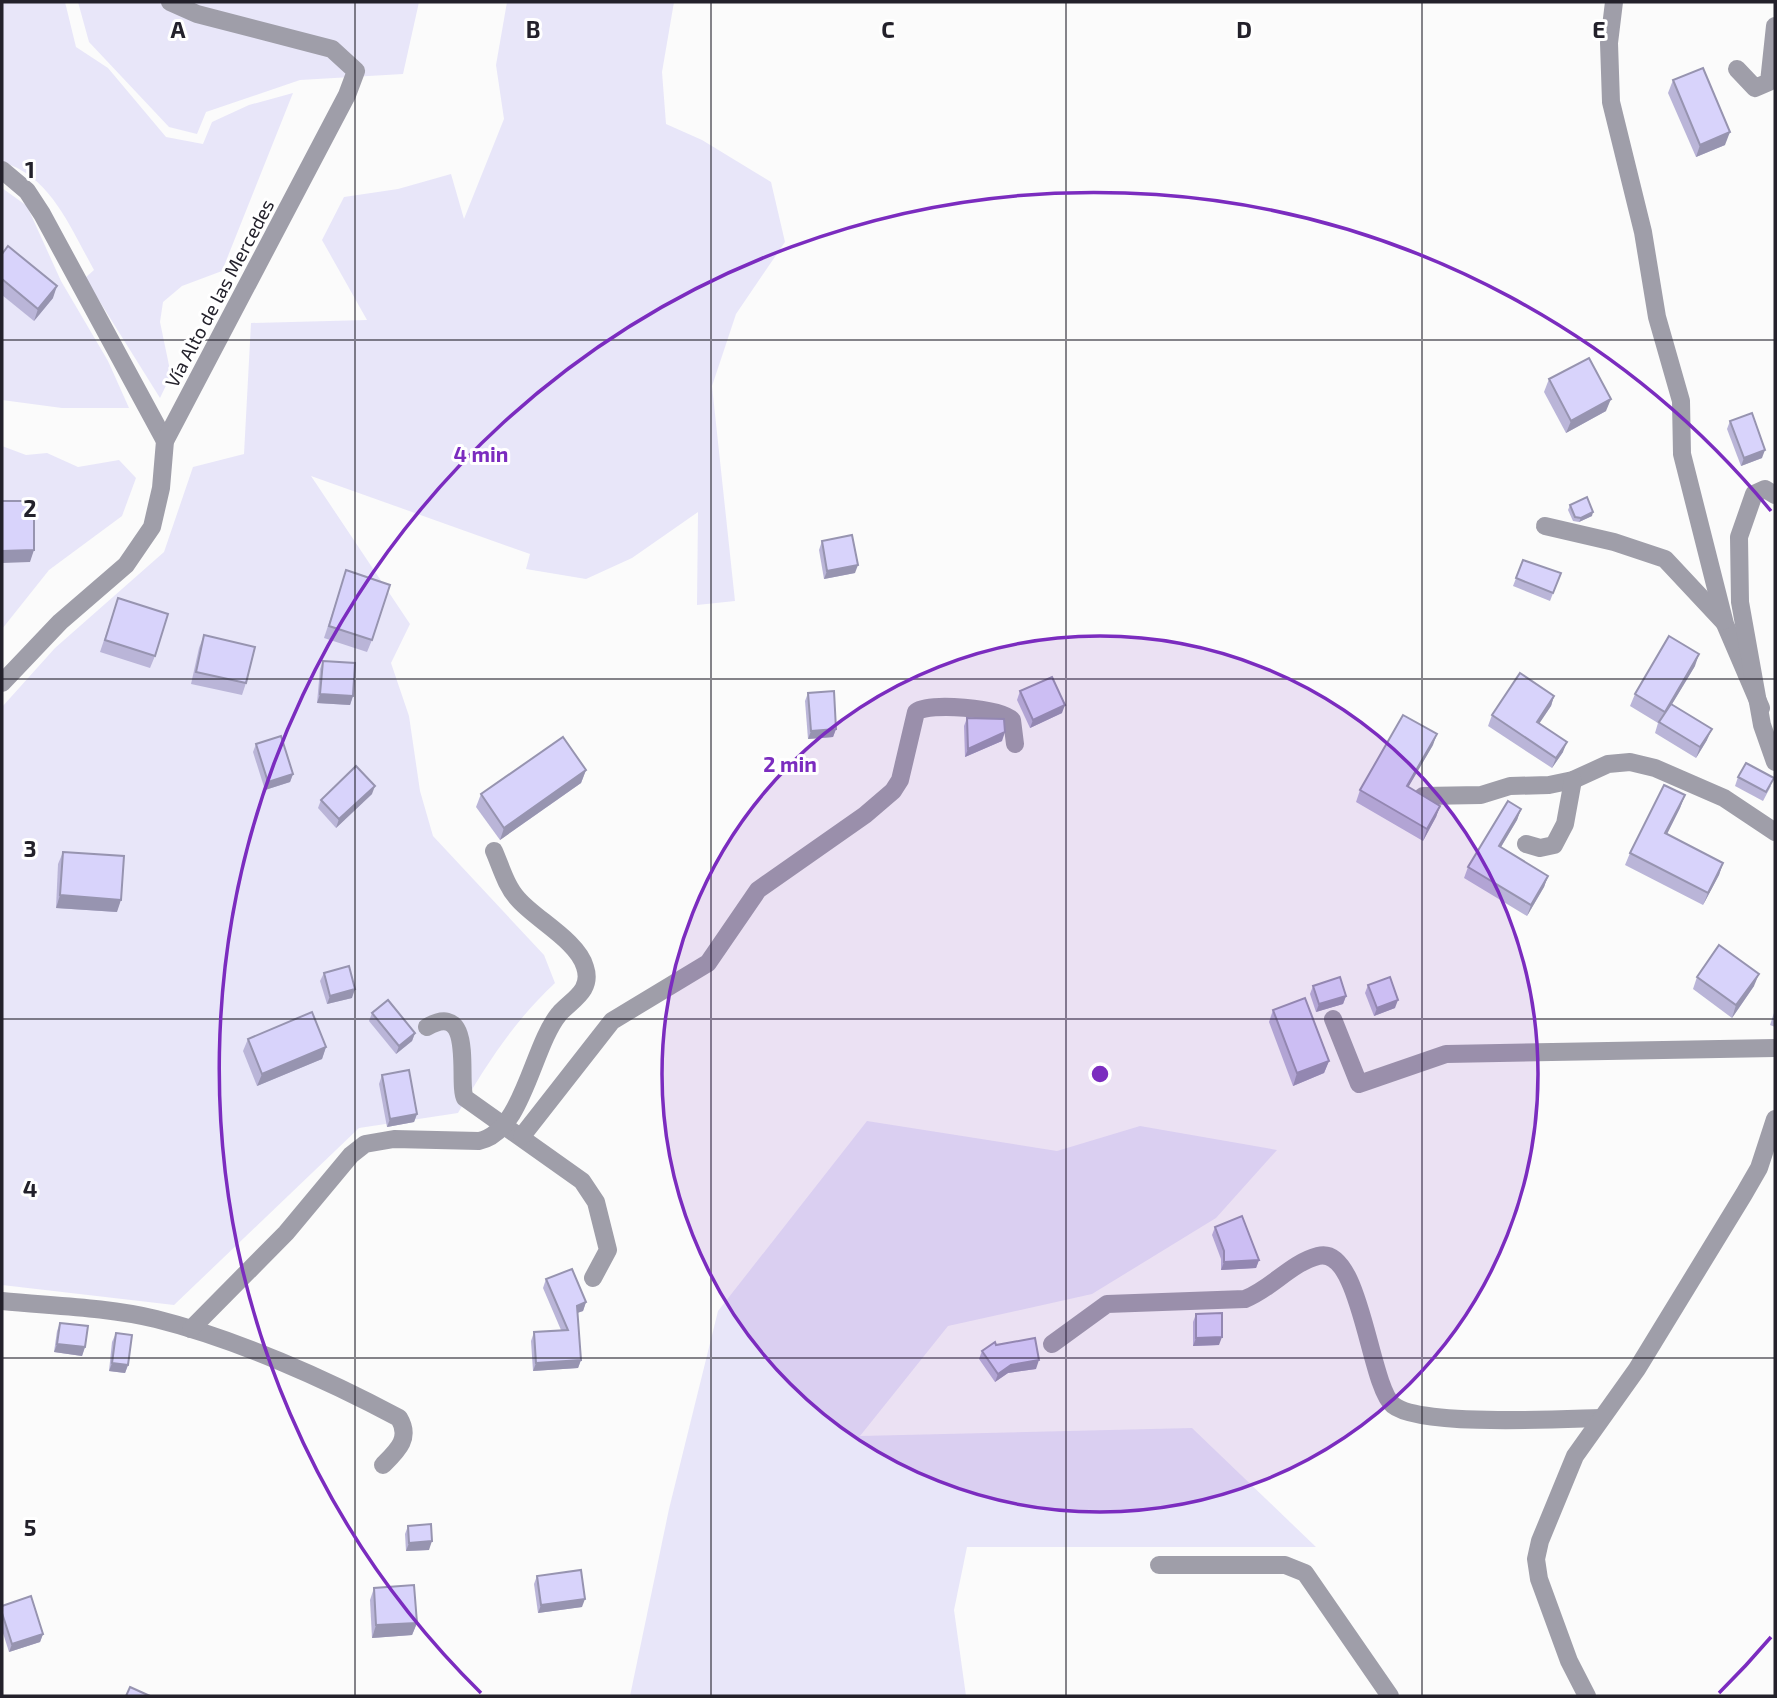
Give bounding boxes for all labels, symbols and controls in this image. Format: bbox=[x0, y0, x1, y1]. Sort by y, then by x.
text: A bbox=[170, 15, 186, 43]
text: B bbox=[526, 15, 540, 43]
text: C bbox=[881, 15, 895, 43]
text: D bbox=[1236, 15, 1252, 43]
text: E bbox=[1592, 15, 1606, 43]
text: 1 bbox=[25, 155, 35, 183]
street label: Vía Alto de las Mercedes bbox=[160, 195, 278, 391]
text: 4 min bbox=[454, 441, 508, 466]
text: 2 bbox=[23, 494, 37, 522]
text: 2 min bbox=[763, 751, 817, 776]
text: 3 bbox=[23, 834, 37, 862]
centre of rings bbox=[1088, 1062, 1112, 1086]
text: 4 bbox=[23, 1174, 37, 1202]
text: 5 bbox=[24, 1513, 36, 1541]

